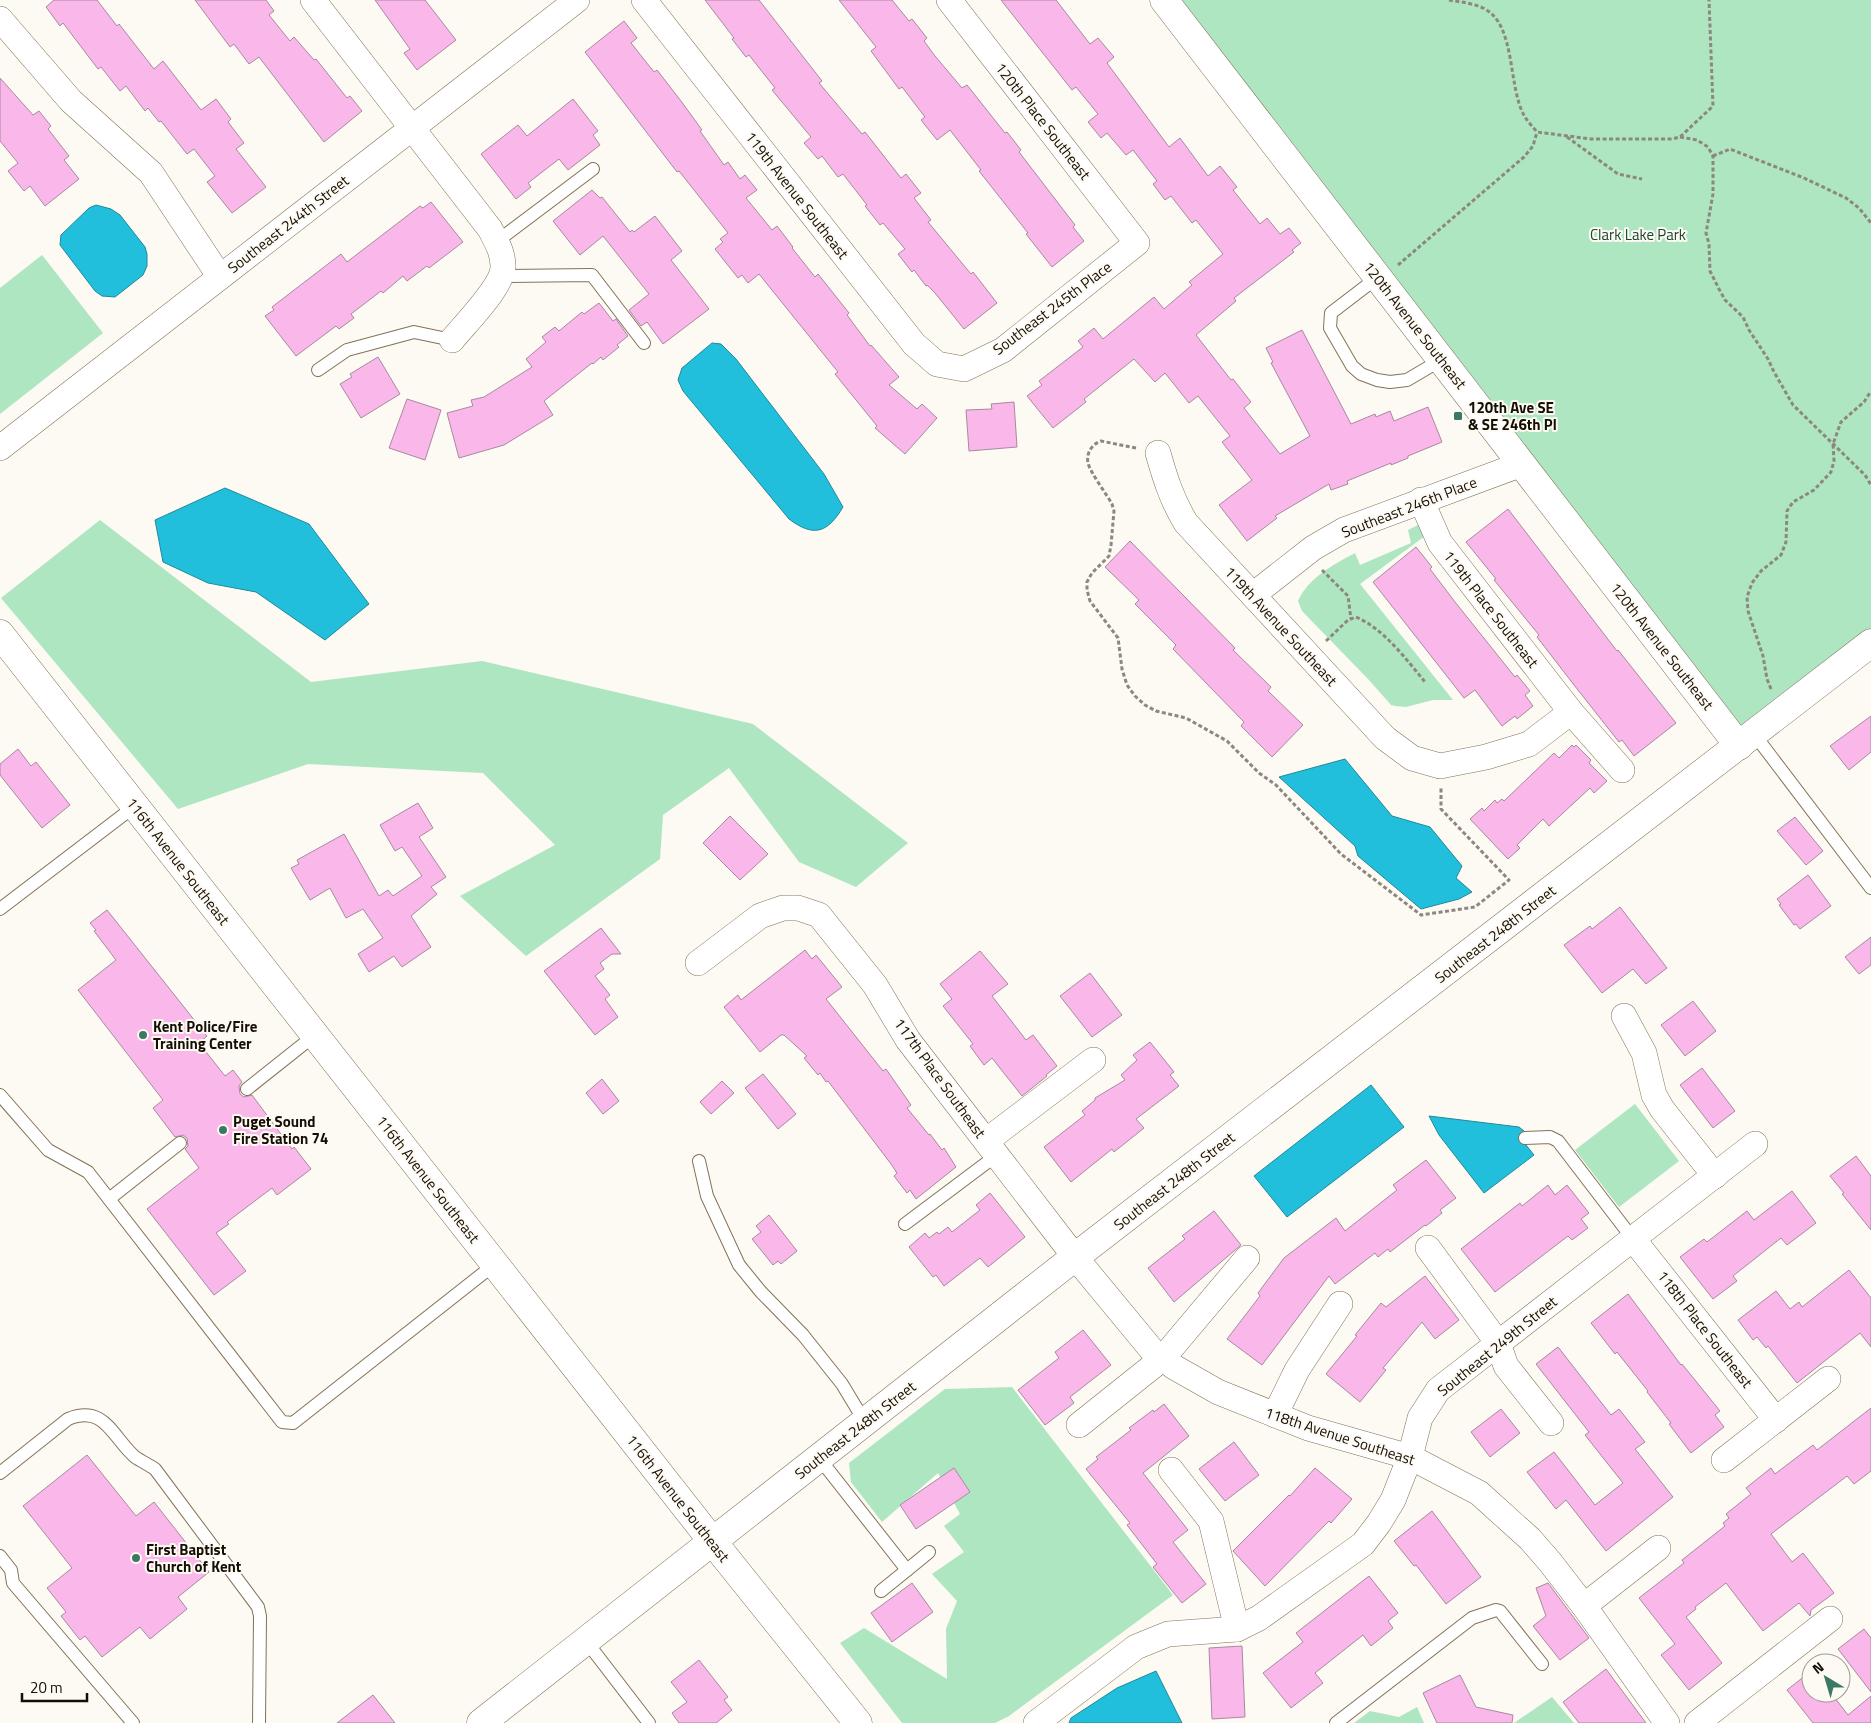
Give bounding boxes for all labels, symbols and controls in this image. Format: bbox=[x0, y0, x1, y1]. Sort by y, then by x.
street label: 120th Place Southeast bbox=[990, 57, 1097, 185]
street label: 119th Avenue Southeast bbox=[740, 126, 855, 264]
street label: Southeast 244th Street bbox=[222, 169, 354, 279]
park label: Clark Lake Park bbox=[1590, 223, 1686, 246]
street label: Southeast 245th Place bbox=[988, 256, 1116, 360]
street label: 120th Avenue Southeast bbox=[1358, 256, 1473, 394]
place label: 120th Ave SE & SE 246th Pl bbox=[1468, 396, 1557, 436]
marker: 120th Ave SE & SE 246th Pl bbox=[1452, 410, 1464, 422]
street label: Southeast 246th Place bbox=[1338, 471, 1480, 543]
street label: 119th Place Southeast bbox=[1438, 545, 1545, 673]
street label: 119th Avenue Southeast bbox=[1219, 561, 1343, 692]
street label: 120th Avenue Southeast bbox=[1605, 577, 1720, 715]
street label: 116th Avenue Southeast bbox=[121, 792, 236, 930]
street label: Southeast 248th Street bbox=[1429, 879, 1561, 989]
street label: 117th Place Southeast bbox=[888, 1013, 992, 1143]
place label: Kent Police/Fire Training Center bbox=[153, 1015, 258, 1055]
marker: Kent Police/Fire Training Center bbox=[137, 1029, 149, 1041]
place label: Puget Sound Fire Station 74 bbox=[233, 1110, 328, 1150]
street label: 116th Avenue Southeast bbox=[371, 1110, 486, 1248]
marker: Puget Sound Fire Station 74 bbox=[217, 1124, 229, 1136]
street label: Southeast 248th Street bbox=[1108, 1126, 1240, 1236]
street label: 118th Place Southeast bbox=[1652, 1265, 1759, 1393]
street label: Southeast 249th Street bbox=[1432, 1290, 1562, 1402]
street label: Southeast 248th Street bbox=[789, 1375, 921, 1485]
street label: 118th Avenue Southeast bbox=[1262, 1401, 1419, 1471]
street label: 116th Avenue Southeast bbox=[621, 1429, 736, 1567]
place label: First Baptist Church of Kent bbox=[146, 1538, 242, 1578]
marker: First Baptist Church of Kent bbox=[130, 1552, 142, 1564]
north arrow bbox=[1801, 1653, 1851, 1703]
text: N bbox=[1807, 1656, 1828, 1679]
scale bar bbox=[22, 1670, 88, 1702]
text: 20 m bbox=[30, 1676, 63, 1699]

